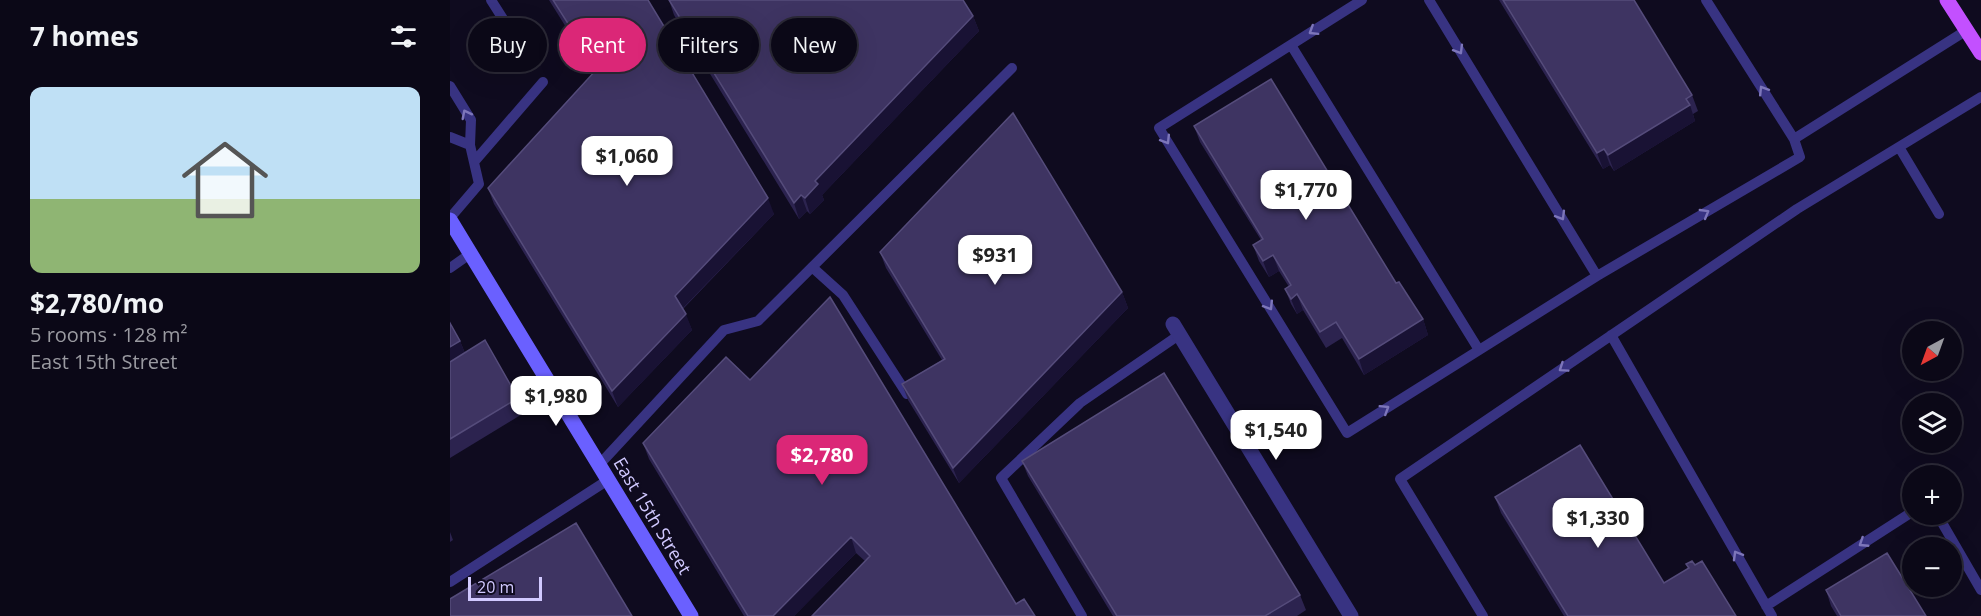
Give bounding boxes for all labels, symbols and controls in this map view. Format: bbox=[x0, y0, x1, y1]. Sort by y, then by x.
text: 7 homes bbox=[30, 18, 139, 54]
chip: Buy bbox=[468, 18, 547, 72]
chip: Rent bbox=[559, 18, 646, 72]
chip: Filters bbox=[658, 18, 759, 72]
chip: New bbox=[771, 18, 857, 72]
icon: filters bbox=[387, 20, 420, 53]
one-way arrow bbox=[1309, 24, 1319, 36]
one-way arrow bbox=[1452, 44, 1464, 54]
one-way arrow bbox=[1758, 86, 1770, 96]
one-way arrow bbox=[462, 109, 474, 120]
icon: home bbox=[171, 126, 279, 234]
one-way arrow bbox=[1159, 134, 1171, 144]
pin: $1,060 bbox=[578, 136, 676, 187]
text: $1,060 bbox=[596, 142, 658, 169]
pin: $1,770 bbox=[1257, 170, 1355, 221]
text: $1,770 bbox=[1275, 176, 1337, 203]
one-way arrow bbox=[1699, 208, 1709, 220]
one-way arrow bbox=[1553, 210, 1565, 220]
pin: $931 bbox=[959, 235, 1031, 286]
text: $931 bbox=[972, 241, 1018, 268]
text: $2,780/mo bbox=[30, 285, 164, 321]
one-way arrow bbox=[1261, 300, 1273, 310]
text: 5 rooms · 128 m² bbox=[30, 321, 188, 348]
north arrow bbox=[1902, 321, 1962, 381]
map controls bbox=[1902, 321, 1962, 597]
text: East 15th Street bbox=[30, 348, 177, 375]
one-way arrow bbox=[1558, 361, 1569, 372]
pin: $1,980 bbox=[507, 376, 605, 427]
text: $1,980 bbox=[525, 382, 587, 409]
button: layers bbox=[1902, 393, 1962, 453]
one-way arrow bbox=[1379, 405, 1389, 417]
pin: $1,540 bbox=[1227, 410, 1325, 461]
text: $1,540 bbox=[1245, 416, 1307, 443]
pin: $2,780 bbox=[773, 435, 871, 486]
text: $2,780 bbox=[791, 441, 853, 468]
street label: East 15th Street bbox=[608, 452, 697, 579]
button: + bbox=[1902, 465, 1962, 525]
pin: $1,330 bbox=[1549, 498, 1647, 549]
text: $1,330 bbox=[1567, 504, 1629, 531]
one-way arrow bbox=[1859, 536, 1869, 548]
button: − bbox=[1902, 537, 1962, 597]
one-way arrow bbox=[1733, 551, 1744, 561]
scale bar bbox=[468, 574, 542, 602]
text: 20 m bbox=[477, 576, 514, 598]

